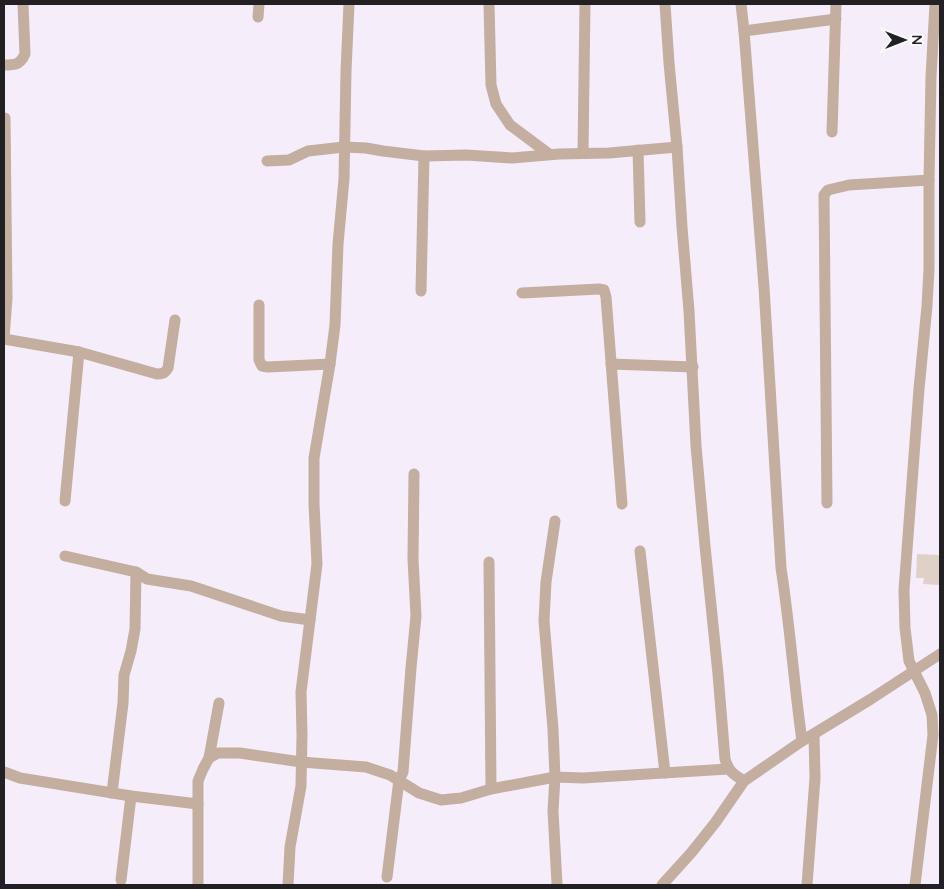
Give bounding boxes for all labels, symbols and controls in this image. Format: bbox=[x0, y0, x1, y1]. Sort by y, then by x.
north arrow bbox=[879, 15, 929, 65]
text: N bbox=[908, 35, 926, 45]

